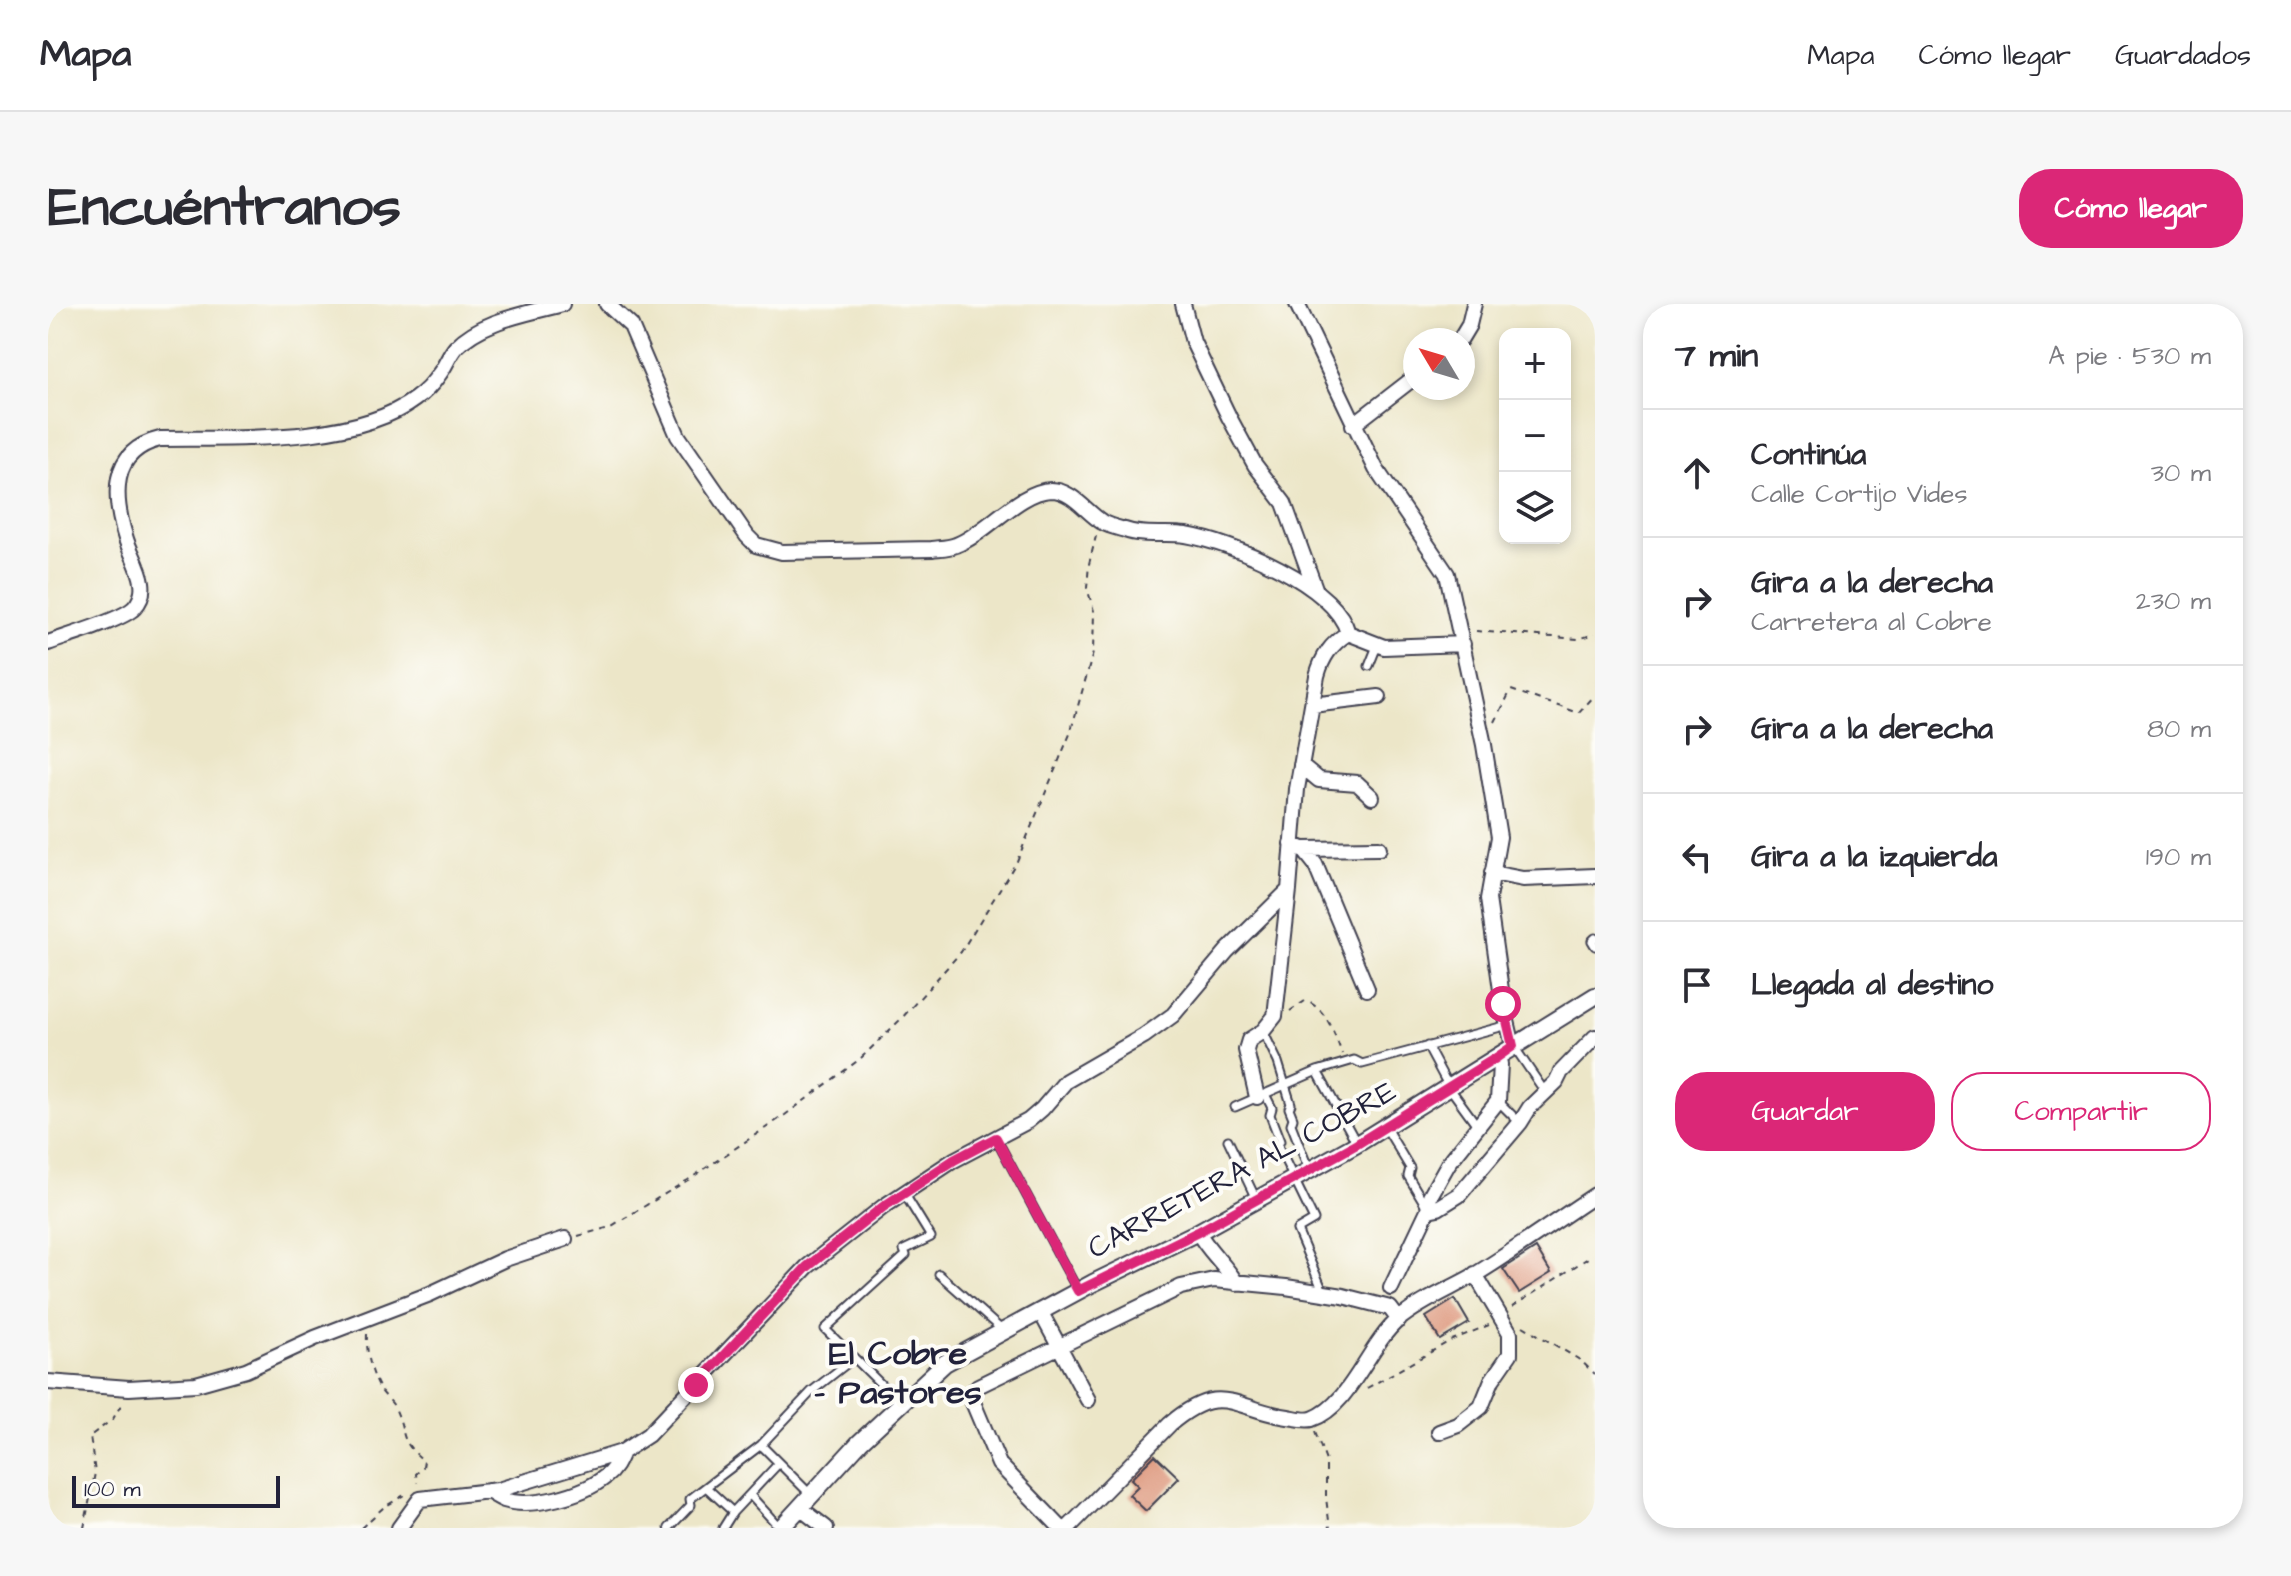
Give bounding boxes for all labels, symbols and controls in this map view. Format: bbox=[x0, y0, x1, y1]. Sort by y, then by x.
text: Mapa bbox=[40, 29, 131, 81]
text: Mapa bbox=[1807, 36, 1875, 75]
text: Cómo llegar bbox=[1919, 36, 2071, 75]
text: Guardados bbox=[2115, 36, 2251, 75]
text: Encuéntranos bbox=[48, 169, 401, 247]
button: Cómo llegar bbox=[2019, 169, 2243, 248]
north arrow bbox=[1403, 328, 1475, 400]
map controls bbox=[1499, 328, 1571, 544]
button: + bbox=[1499, 328, 1571, 400]
text: 7 min bbox=[1675, 332, 1758, 380]
text: A pie · 530 m bbox=[2048, 338, 2211, 374]
button: − bbox=[1499, 400, 1571, 472]
text: Continúa bbox=[1751, 434, 1866, 476]
icon: ahead bbox=[1675, 451, 1719, 495]
text: 30 m bbox=[2151, 455, 2211, 491]
button: layers bbox=[1499, 472, 1571, 544]
text: Calle Cortijo Vides bbox=[1751, 476, 1967, 512]
text: Gira a la derecha bbox=[1751, 562, 1993, 604]
icon: right bbox=[1675, 579, 1719, 623]
text: 230 m bbox=[2136, 583, 2211, 619]
text: Carretera al Cobre bbox=[1751, 604, 1992, 640]
icon: right bbox=[1675, 707, 1719, 751]
text: Gira a la derecha bbox=[1751, 708, 1993, 750]
text: 80 m bbox=[2147, 711, 2211, 747]
icon: left bbox=[1675, 835, 1719, 879]
text: Gira a la izquierda bbox=[1751, 836, 1997, 878]
text: 190 m bbox=[2146, 839, 2211, 875]
icon: arrive bbox=[1675, 963, 1719, 1007]
text: Llegada al destino bbox=[1751, 964, 1993, 1006]
route start bbox=[1485, 986, 1521, 1022]
street label: CARRETERA AL COBRE bbox=[1080, 1071, 1404, 1269]
button: Guardar bbox=[1675, 1072, 1935, 1151]
button: Compartir bbox=[1951, 1072, 2211, 1151]
district label: El Cobre - Pastores bbox=[814, 1330, 982, 1417]
route end bbox=[678, 1367, 714, 1403]
scale bar bbox=[72, 1472, 280, 1508]
text: 100 m bbox=[84, 1474, 141, 1505]

